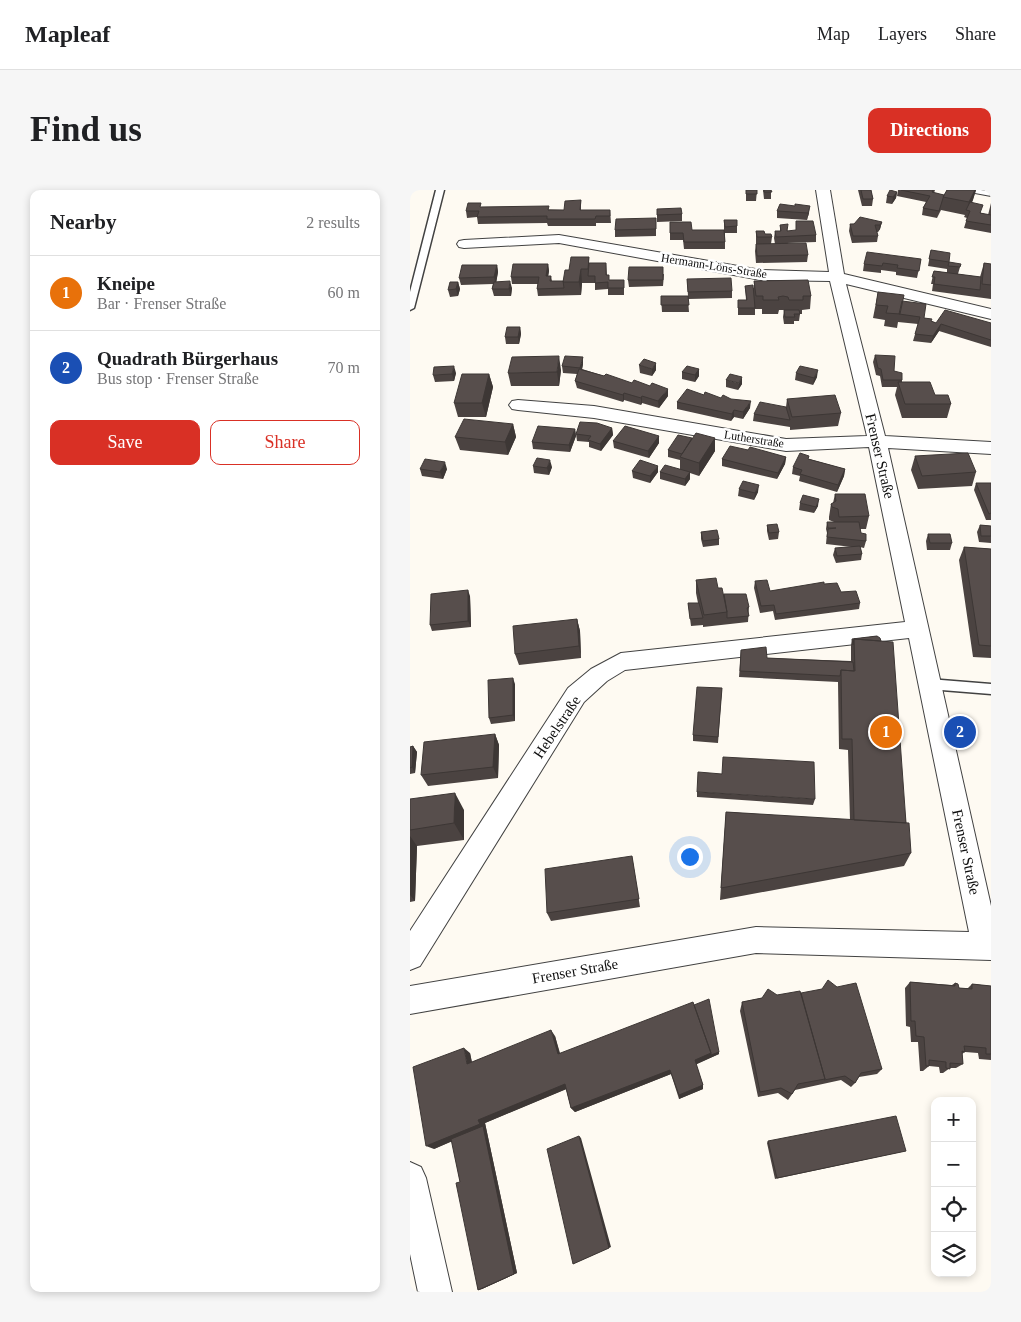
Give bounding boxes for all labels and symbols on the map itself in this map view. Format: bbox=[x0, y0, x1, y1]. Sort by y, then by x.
street label: Hermann-Löns-Straße bbox=[660, 251, 768, 281]
street label: Frenser Straße bbox=[862, 412, 898, 501]
street label: Lutherstraße bbox=[723, 427, 785, 451]
street label: Hebelstraße bbox=[530, 693, 584, 761]
pin: 1 bbox=[870, 713, 902, 751]
pin: 2 bbox=[944, 713, 976, 751]
street label: Frenser Straße bbox=[949, 808, 983, 897]
your location bbox=[677, 844, 703, 870]
street label: Frenser Straße bbox=[531, 956, 620, 986]

